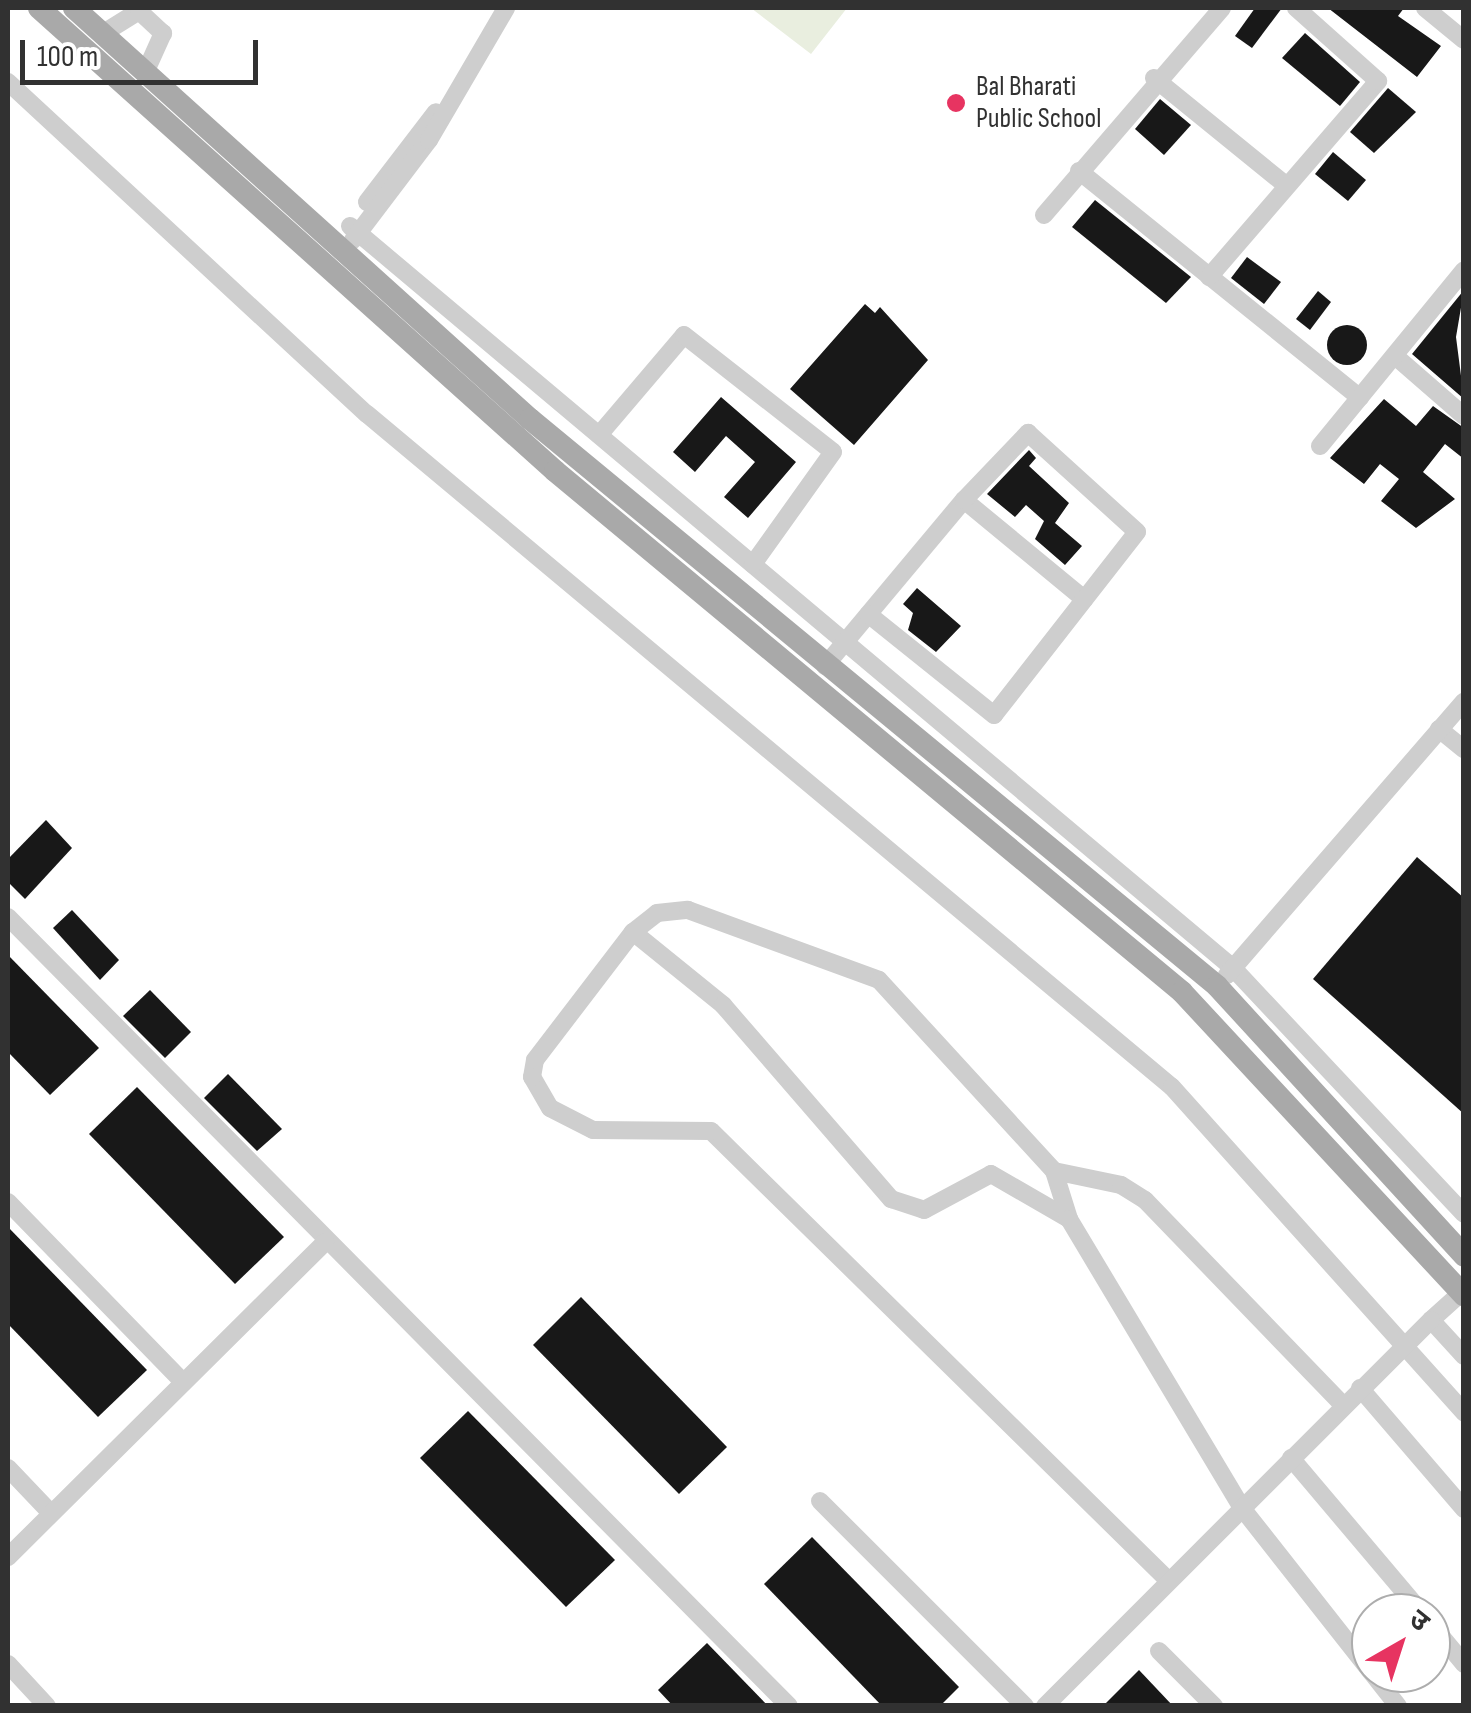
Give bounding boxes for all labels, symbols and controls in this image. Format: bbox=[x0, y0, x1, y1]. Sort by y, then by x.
scale bar bbox=[25, 20, 262, 82]
text: 100 m bbox=[37, 39, 98, 75]
place label: Bal Bharati Public School bbox=[976, 70, 1101, 136]
marker: Bal Bharati Public School bbox=[945, 92, 967, 114]
north arrow bbox=[1351, 1593, 1451, 1693]
text: उ bbox=[1402, 1603, 1436, 1639]

